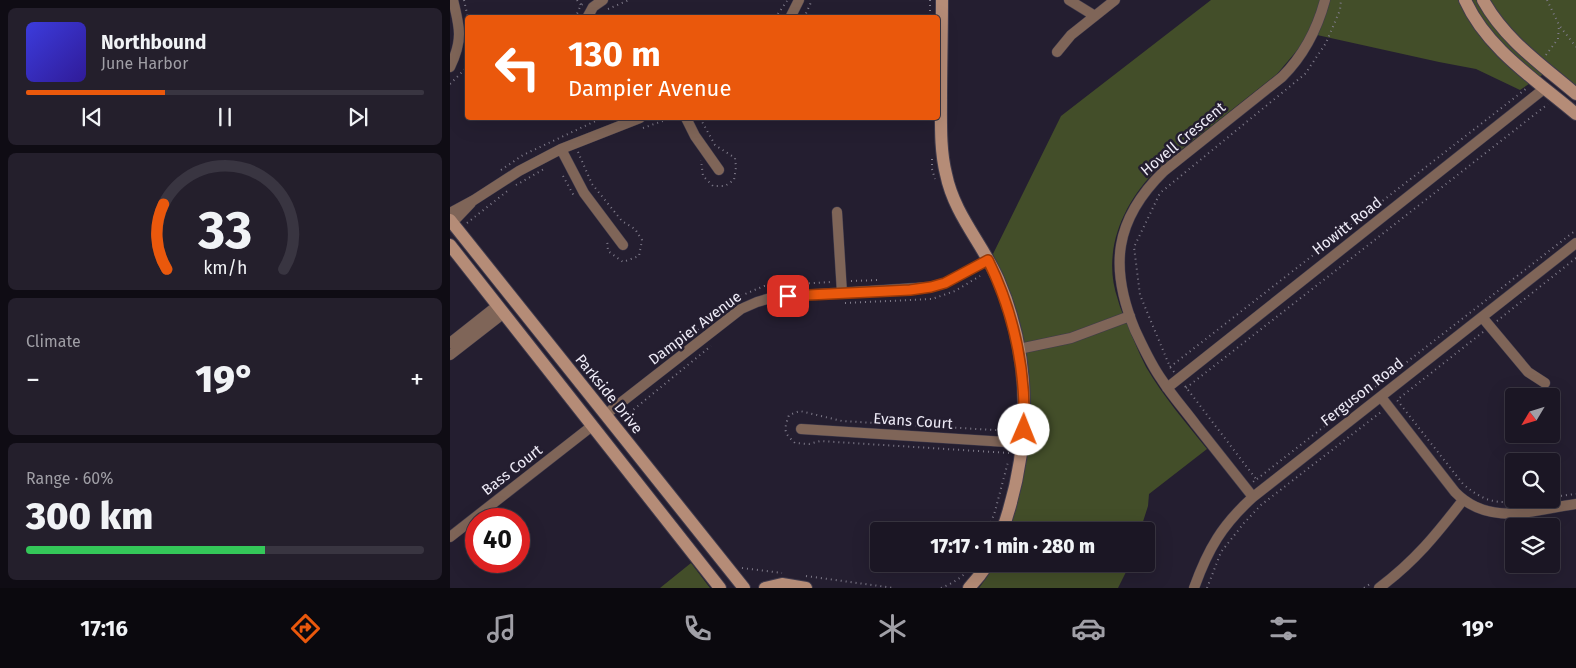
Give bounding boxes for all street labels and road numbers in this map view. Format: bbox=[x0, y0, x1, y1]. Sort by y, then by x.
street label: Hovell Crescent bbox=[1137, 98, 1229, 180]
street label: Howitt Road bbox=[1309, 193, 1385, 259]
street label: Dampier Avenue bbox=[645, 287, 745, 369]
street label: Parkside Drive bbox=[571, 351, 647, 437]
street label: Ferguson Road bbox=[1317, 354, 1407, 430]
street label: Evans Court bbox=[873, 409, 954, 433]
street label: Bass Court bbox=[478, 440, 546, 499]

